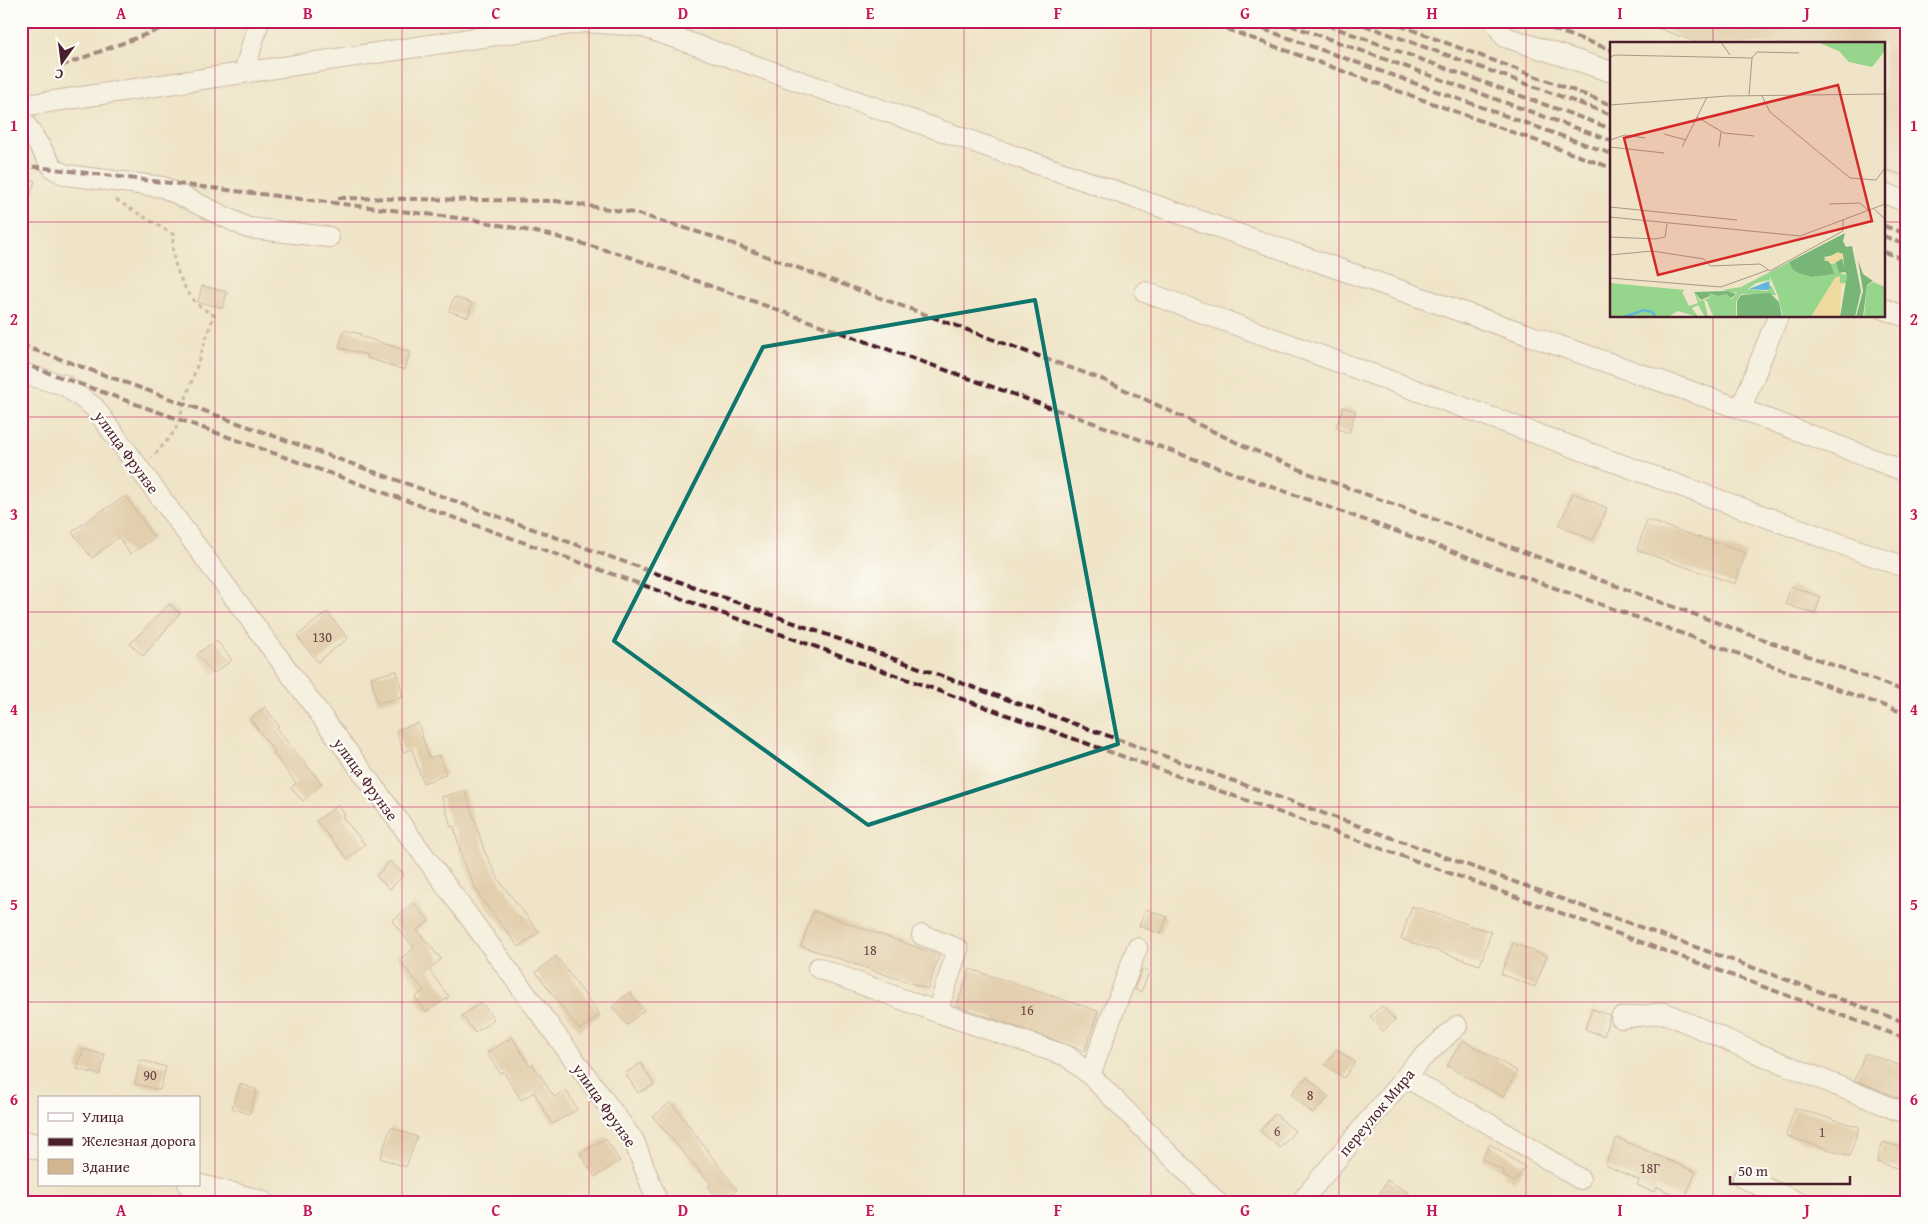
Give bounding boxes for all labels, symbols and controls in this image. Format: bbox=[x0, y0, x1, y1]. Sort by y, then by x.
text: A bbox=[116, 1, 127, 25]
text: B bbox=[303, 1, 313, 25]
text: C bbox=[491, 1, 501, 25]
text: D bbox=[678, 1, 688, 25]
text: E bbox=[866, 1, 875, 25]
text: F bbox=[1054, 1, 1062, 25]
text: G bbox=[1240, 1, 1250, 25]
text: H bbox=[1426, 1, 1438, 25]
text: I bbox=[1617, 1, 1623, 25]
text: J bbox=[1801, 1, 1810, 25]
north arrow bbox=[38, 38, 88, 88]
inset map bbox=[1610, 42, 1886, 318]
text: С bbox=[53, 64, 65, 85]
text: 1 bbox=[10, 113, 18, 137]
text: 1 bbox=[1910, 113, 1918, 137]
text: 2 bbox=[10, 307, 18, 331]
text: 2 bbox=[1910, 307, 1918, 331]
street label: улица Фрунзе bbox=[88, 405, 165, 499]
text: 3 bbox=[10, 502, 18, 526]
text: 3 bbox=[1910, 502, 1918, 526]
house number: 130 bbox=[312, 627, 332, 647]
text: 4 bbox=[10, 697, 18, 721]
text: 4 bbox=[1910, 697, 1918, 721]
street label: улица Фрунзе bbox=[327, 732, 404, 826]
text: 5 bbox=[10, 892, 18, 916]
text: 5 bbox=[1910, 892, 1918, 916]
house number: 18 bbox=[863, 940, 877, 960]
house number: 16 bbox=[1020, 1000, 1034, 1020]
street label: улица Фрунзе bbox=[567, 1057, 643, 1152]
street label: переулок Мира bbox=[1332, 1063, 1420, 1161]
house number: 90 bbox=[143, 1065, 157, 1085]
house number: 8 bbox=[1307, 1085, 1314, 1105]
text: 6 bbox=[10, 1087, 18, 1111]
text: 6 bbox=[1910, 1087, 1918, 1111]
legend bbox=[38, 1096, 200, 1186]
text: Улица bbox=[82, 1106, 125, 1127]
house number: 6 bbox=[1274, 1121, 1281, 1141]
house number: 1 bbox=[1819, 1122, 1825, 1142]
text: Железная дорога bbox=[81, 1130, 197, 1151]
scale bar bbox=[1730, 1154, 1850, 1186]
text: Здание bbox=[82, 1156, 130, 1177]
house number: 18Г bbox=[1640, 1158, 1660, 1178]
text: 50 m bbox=[1738, 1160, 1769, 1181]
text: A bbox=[116, 1198, 127, 1222]
text: B bbox=[303, 1198, 313, 1222]
text: C bbox=[491, 1198, 501, 1222]
text: D bbox=[678, 1198, 688, 1222]
text: E bbox=[866, 1198, 875, 1222]
text: F bbox=[1054, 1198, 1062, 1222]
text: G bbox=[1240, 1198, 1250, 1222]
text: H bbox=[1426, 1198, 1438, 1222]
text: I bbox=[1617, 1198, 1623, 1222]
text: J bbox=[1801, 1198, 1810, 1222]

